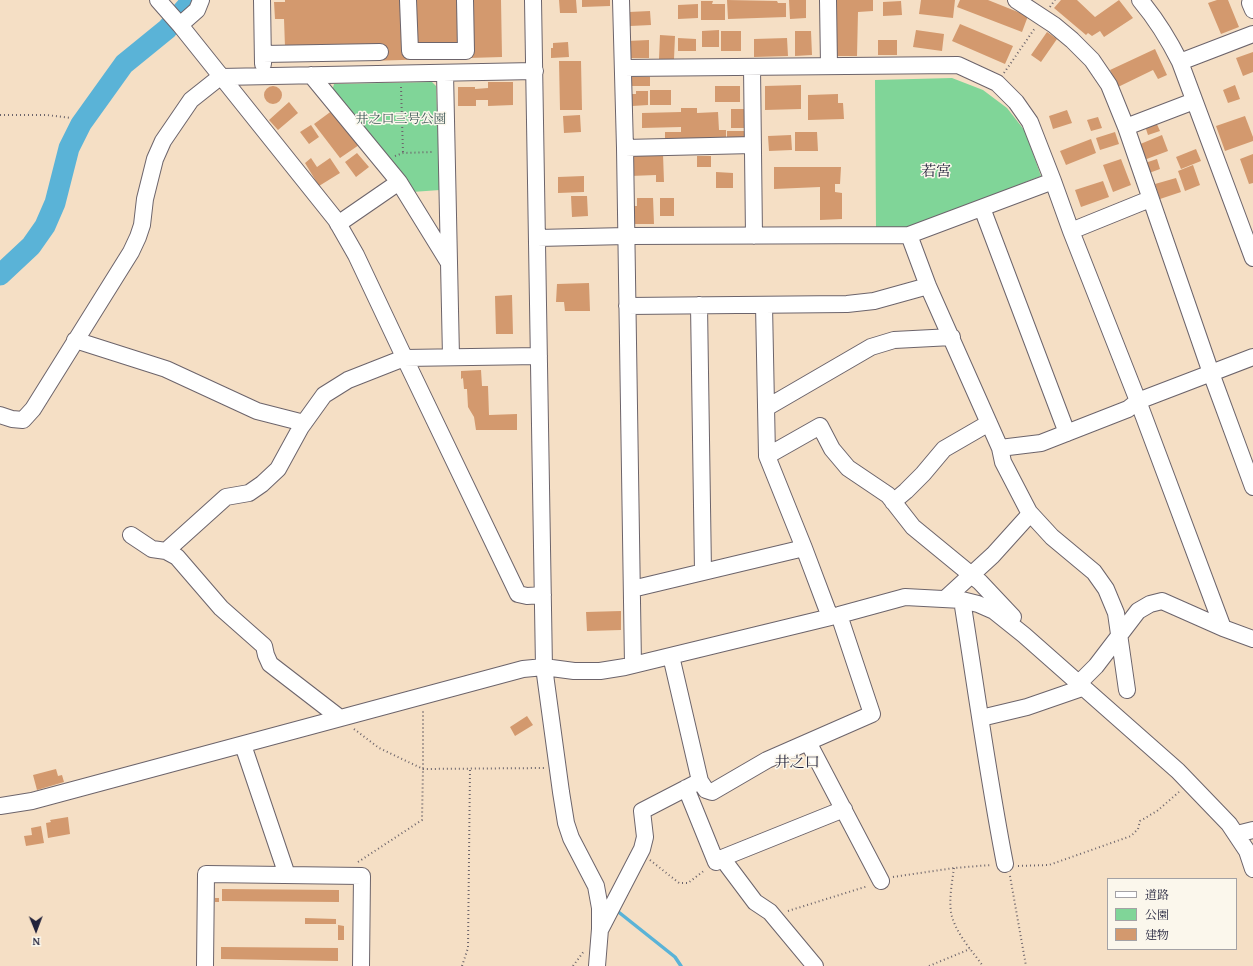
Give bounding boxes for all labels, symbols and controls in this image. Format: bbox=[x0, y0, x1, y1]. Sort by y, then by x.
park label: 井之口三号公園 bbox=[356, 112, 446, 128]
district label: 若宮 bbox=[921, 163, 951, 181]
district label: 井之口 bbox=[775, 754, 819, 772]
legend bbox=[1107, 878, 1237, 950]
text: 道路 bbox=[1145, 886, 1169, 903]
text: 公園 bbox=[1145, 906, 1169, 923]
north arrow bbox=[16, 910, 56, 950]
text: 建物 bbox=[1145, 926, 1169, 943]
text: N bbox=[32, 934, 40, 950]

